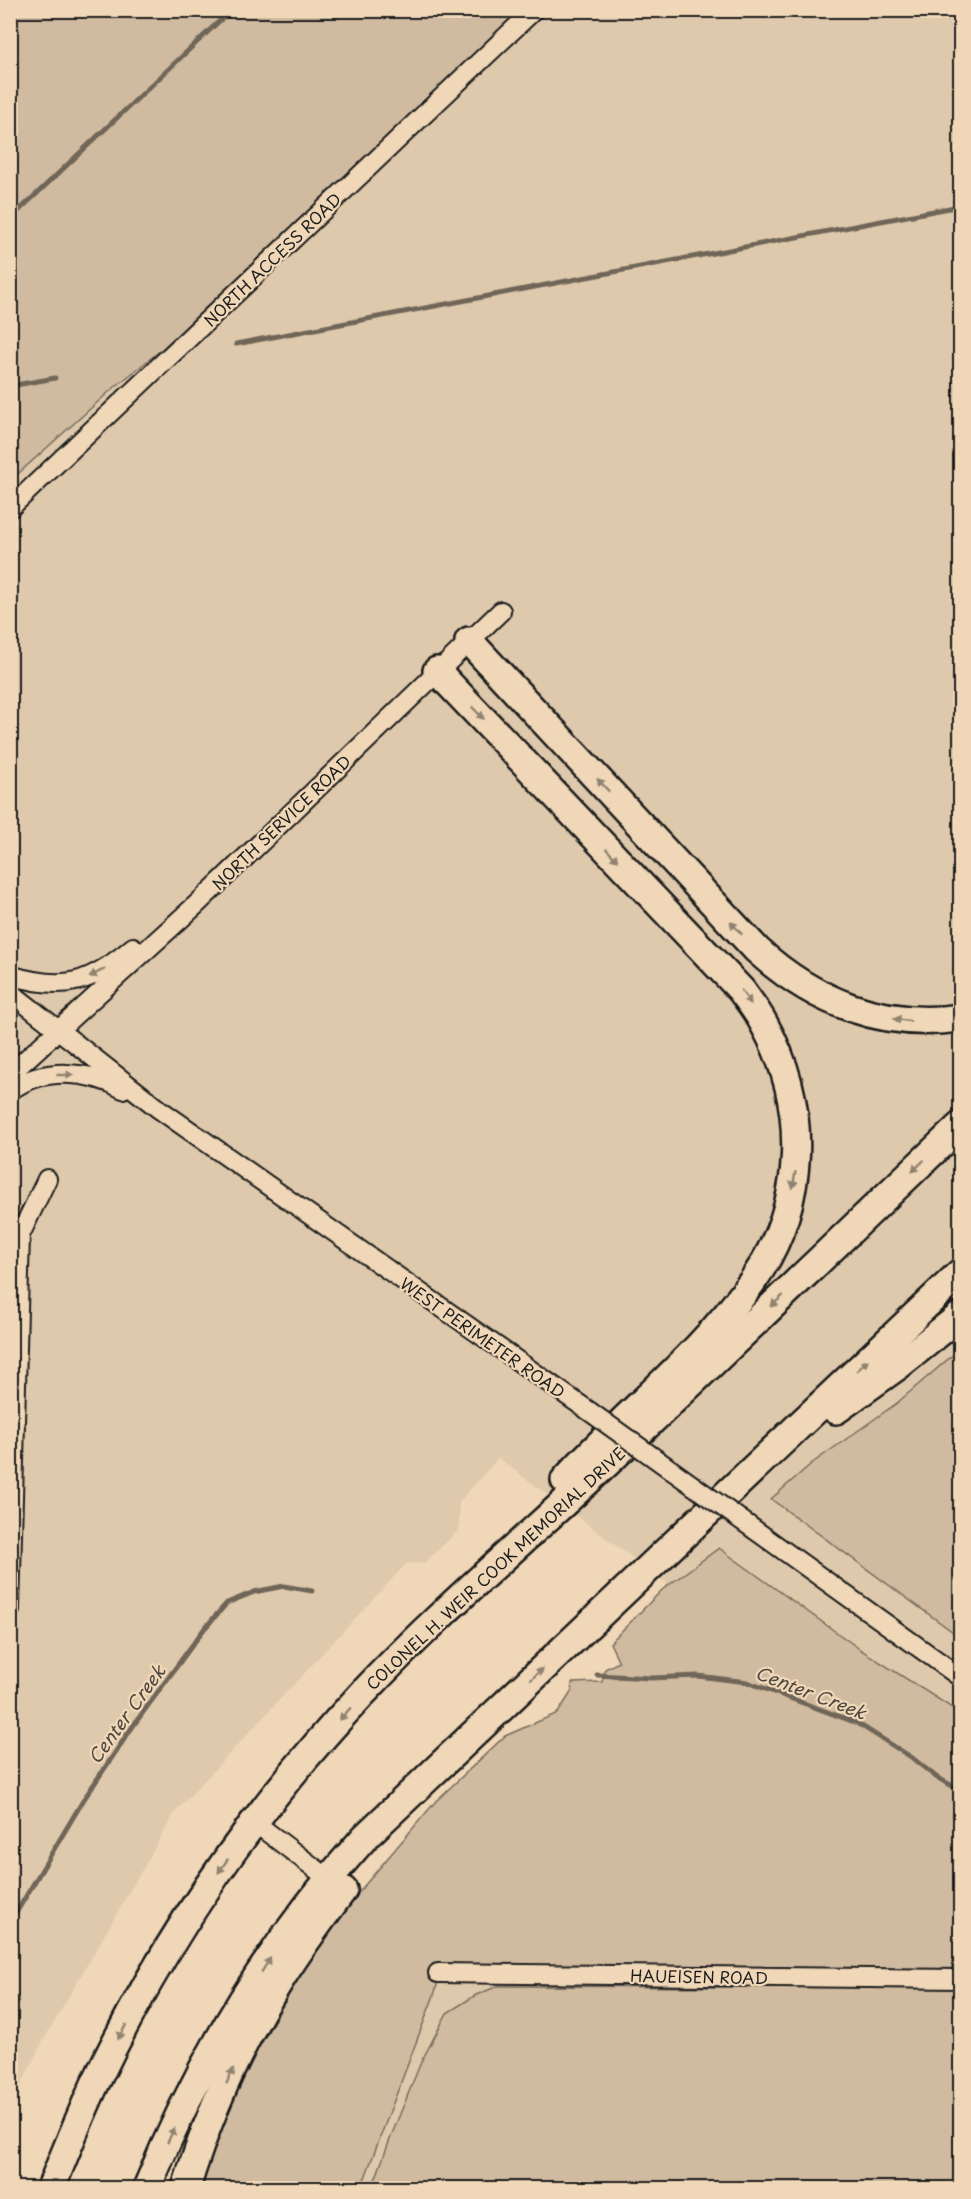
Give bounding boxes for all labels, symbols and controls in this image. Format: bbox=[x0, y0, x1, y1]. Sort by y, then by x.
street label: NORTH ACCESS ROAD bbox=[198, 187, 346, 331]
one-way arrow bbox=[471, 706, 485, 721]
street label: NORTH SERVICE ROAD bbox=[206, 749, 356, 895]
one-way arrow bbox=[597, 778, 610, 793]
one-way arrow bbox=[605, 847, 619, 862]
one-way arrow bbox=[730, 921, 743, 936]
one-way arrow bbox=[88, 967, 106, 977]
one-way arrow bbox=[739, 989, 751, 1004]
one-way arrow bbox=[893, 1015, 912, 1024]
one-way arrow bbox=[56, 1070, 75, 1079]
one-way arrow bbox=[912, 1159, 926, 1173]
one-way arrow bbox=[789, 1171, 798, 1190]
street label: WEST PERIMETER ROAD bbox=[396, 1271, 570, 1403]
one-way arrow bbox=[770, 1294, 785, 1308]
one-way arrow bbox=[854, 1360, 869, 1373]
street label: COLONEL H. WEIR COOK MEMORIAL DRIVE bbox=[360, 1441, 630, 1695]
water label: Center Creek bbox=[81, 1658, 172, 1769]
water label: Center Creek bbox=[752, 1658, 871, 1726]
one-way arrow bbox=[530, 1668, 544, 1682]
one-way arrow bbox=[338, 1706, 352, 1721]
one-way arrow bbox=[218, 1858, 229, 1874]
one-way arrow bbox=[260, 1957, 271, 1973]
street label: HAUEISEN ROAD bbox=[630, 1963, 768, 1989]
one-way arrow bbox=[117, 2024, 127, 2041]
one-way arrow bbox=[226, 2067, 235, 2084]
one-way arrow bbox=[166, 2126, 176, 2144]

